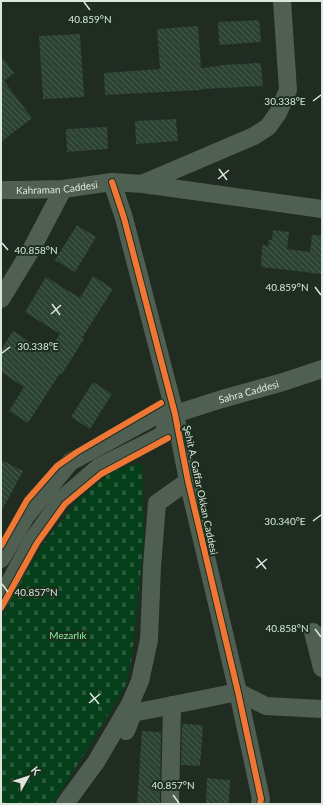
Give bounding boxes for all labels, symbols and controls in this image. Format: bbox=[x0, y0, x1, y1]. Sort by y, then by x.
text: 40.859°N bbox=[68, 13, 112, 25]
text: 30.338°E bbox=[264, 95, 306, 107]
street label: Kahraman Caddesi bbox=[16, 178, 99, 196]
text: 40.858°N bbox=[14, 244, 58, 256]
text: 40.859°N bbox=[265, 281, 309, 293]
text: 30.338°E bbox=[17, 340, 59, 352]
street label: Sahra Caddesi bbox=[217, 377, 280, 406]
street label: Şehit A. Gaffar Okkan Caddesi bbox=[181, 424, 221, 556]
text: 30.340°E bbox=[264, 515, 306, 527]
text: 40.857°N bbox=[14, 586, 58, 598]
text: 40.858°N bbox=[265, 622, 309, 634]
park label: Mezarlık bbox=[49, 629, 88, 641]
north arrow bbox=[8, 757, 48, 797]
text: K bbox=[29, 763, 44, 778]
text: 40.857°N bbox=[151, 779, 195, 791]

